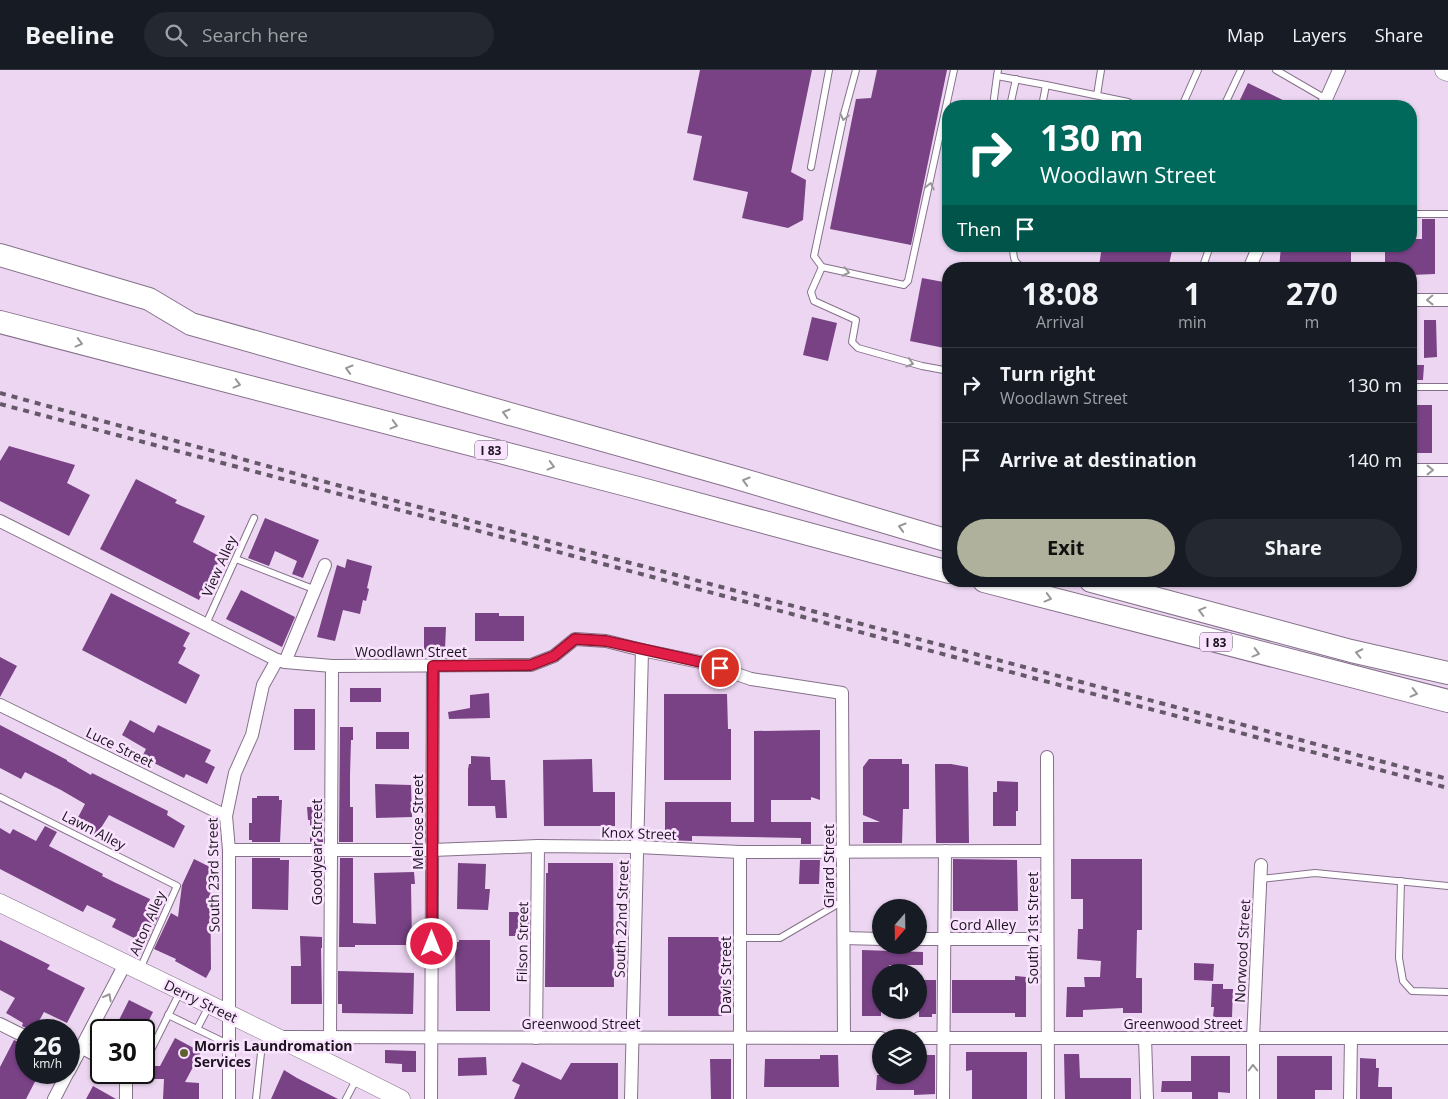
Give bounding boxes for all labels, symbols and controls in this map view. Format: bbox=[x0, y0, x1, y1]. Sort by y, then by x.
search box bbox=[144, 12, 494, 57]
text: Beeline bbox=[25, 18, 114, 51]
icon: search bbox=[162, 21, 190, 49]
text: Search here bbox=[202, 22, 308, 48]
text: Map bbox=[1227, 23, 1264, 47]
text: Layers bbox=[1292, 23, 1347, 47]
text: Share bbox=[1375, 23, 1423, 47]
one-way arrow bbox=[839, 113, 850, 122]
text: 130 m bbox=[1040, 114, 1144, 161]
icon: right bbox=[957, 120, 1022, 185]
text: Woodlawn Street bbox=[1040, 159, 1216, 189]
one-way arrow bbox=[924, 182, 935, 191]
icon: arrive bbox=[1011, 215, 1039, 243]
text: Then bbox=[957, 216, 1001, 242]
one-way arrow bbox=[841, 266, 850, 277]
text: 18:08 bbox=[1021, 273, 1099, 314]
text: 1 bbox=[1184, 273, 1201, 314]
text: 270 bbox=[1286, 273, 1338, 314]
one-way arrow bbox=[1425, 295, 1433, 305]
text: Arrival bbox=[1036, 311, 1084, 333]
text: min bbox=[1178, 311, 1207, 333]
text: m bbox=[1304, 311, 1319, 333]
one-way arrow bbox=[75, 338, 83, 348]
one-way arrow bbox=[906, 357, 914, 367]
text: Turn right bbox=[1000, 361, 1095, 387]
one-way arrow bbox=[346, 364, 354, 374]
icon: right bbox=[957, 371, 985, 399]
text: 130 m bbox=[1347, 372, 1402, 398]
one-way arrow bbox=[232, 379, 240, 389]
text: Woodlawn Street bbox=[1000, 387, 1128, 409]
one-way arrow bbox=[502, 408, 510, 418]
one-way arrow bbox=[390, 419, 398, 430]
road number: I 83 bbox=[475, 440, 507, 460]
icon: arrive bbox=[957, 446, 985, 474]
text: Arrive at destination bbox=[1000, 447, 1197, 473]
text: 140 m bbox=[1347, 447, 1402, 473]
one-way arrow bbox=[547, 460, 556, 471]
one-way arrow bbox=[1426, 465, 1434, 475]
one-way arrow bbox=[743, 476, 751, 486]
button: Exit bbox=[957, 519, 1175, 577]
button: Share bbox=[1185, 519, 1402, 577]
one-way arrow bbox=[898, 522, 907, 532]
street label: View Alley bbox=[197, 532, 241, 600]
one-way arrow bbox=[1044, 593, 1052, 603]
one-way arrow bbox=[1198, 606, 1207, 617]
road number: I 83 bbox=[1200, 632, 1232, 652]
street label: Woodlawn Street bbox=[355, 642, 467, 661]
pin bbox=[699, 647, 741, 689]
one-way arrow bbox=[1252, 647, 1260, 657]
one-way arrow bbox=[1355, 648, 1364, 658]
icon: arrive bbox=[706, 654, 734, 682]
one-way arrow bbox=[1409, 687, 1418, 698]
street label: Luce Street bbox=[83, 722, 157, 772]
street label: Melrose Street bbox=[408, 774, 427, 870]
street label: Goodyear Street bbox=[307, 799, 326, 905]
street label: Lawn Alley bbox=[59, 806, 130, 855]
street label: South 23rd Street bbox=[202, 817, 224, 933]
street label: Knox Street bbox=[601, 822, 677, 844]
street label: Girard Street bbox=[819, 824, 838, 908]
street label: South 22nd Street bbox=[609, 860, 633, 978]
street label: South 21st Street bbox=[1023, 872, 1042, 984]
street label: Alton Alley bbox=[124, 887, 170, 958]
north arrow bbox=[872, 899, 928, 954]
map controls bbox=[872, 899, 927, 1084]
street label: Norwood Street bbox=[1230, 899, 1254, 1003]
street label: Filson Street bbox=[512, 901, 532, 983]
street label: Cord Alley bbox=[950, 915, 1017, 934]
position arrow bbox=[405, 917, 457, 969]
street label: Davis Street bbox=[716, 936, 735, 1014]
button: sound bbox=[872, 964, 927, 1019]
street label: Derry Street bbox=[161, 975, 241, 1027]
one-way arrow bbox=[102, 993, 112, 1002]
street label: Greenwood Street bbox=[521, 1014, 641, 1033]
street label: Greenwood Street bbox=[1123, 1014, 1243, 1033]
speed limit sign: 30 bbox=[90, 1019, 155, 1084]
text: 26 bbox=[33, 1028, 62, 1062]
button: layers bbox=[872, 1029, 927, 1084]
place label: Morris Laundromation Services bbox=[194, 1036, 353, 1071]
marker: Morris Laundromation Services bbox=[178, 1047, 190, 1059]
text: km/h bbox=[33, 1055, 62, 1072]
one-way arrow bbox=[1248, 1064, 1258, 1072]

